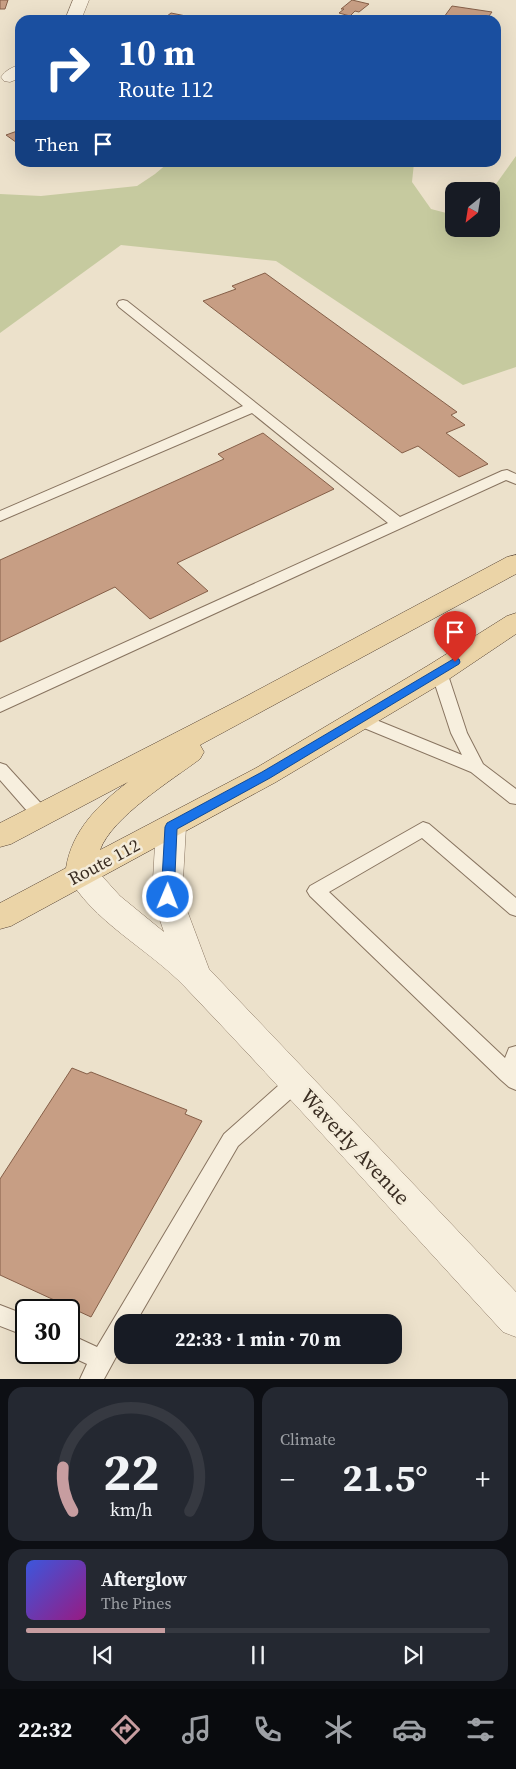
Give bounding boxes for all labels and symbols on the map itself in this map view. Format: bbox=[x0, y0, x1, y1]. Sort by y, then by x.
north arrow bbox=[445, 182, 500, 238]
pin bbox=[434, 611, 476, 662]
street label: Route 112 bbox=[63, 832, 144, 891]
position arrow bbox=[141, 870, 193, 922]
street label: Waverly Avenue bbox=[294, 1082, 417, 1211]
speed limit sign: 30 bbox=[15, 1299, 80, 1364]

